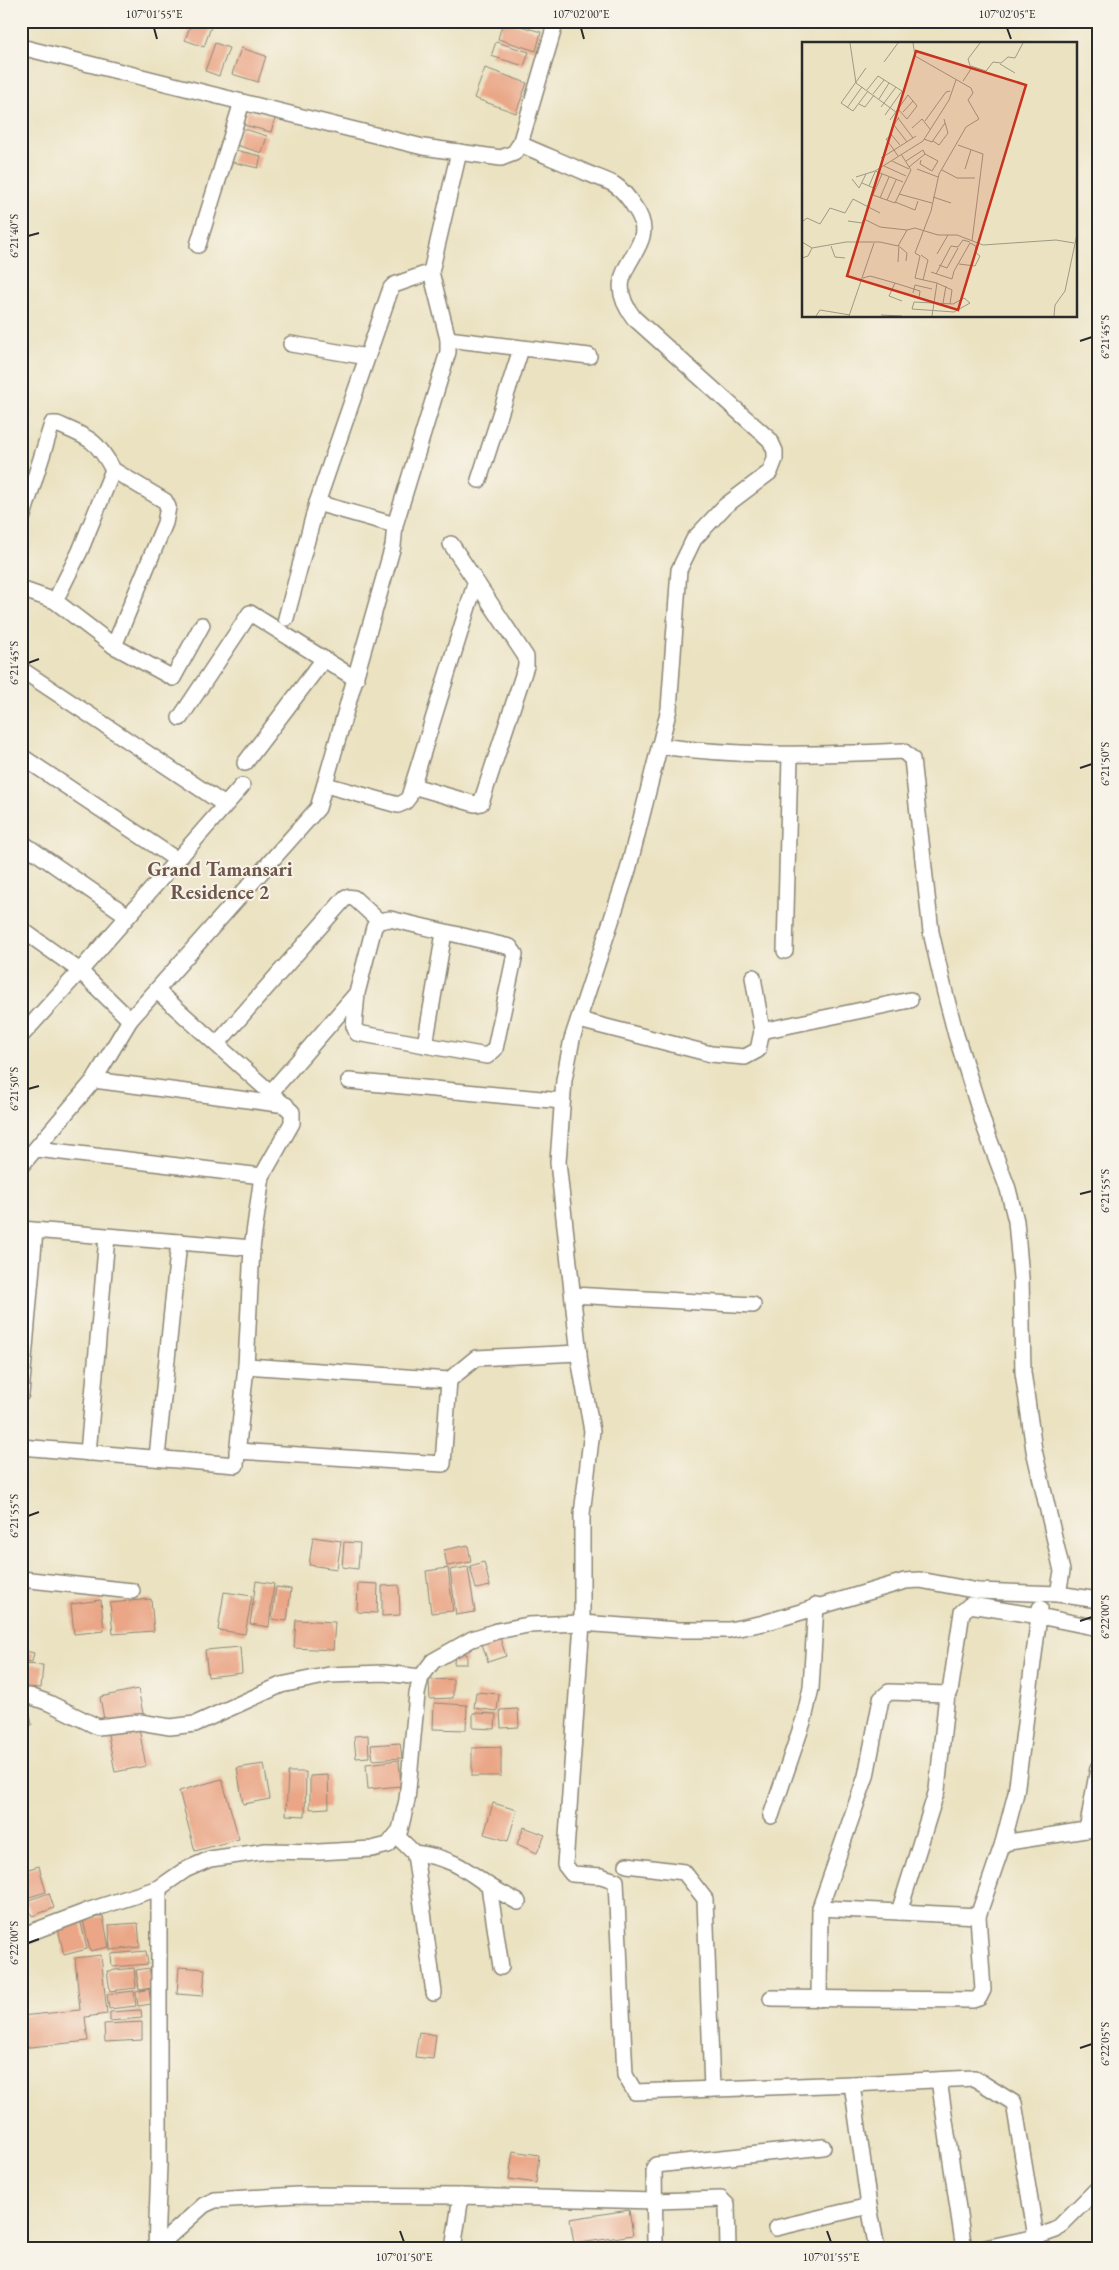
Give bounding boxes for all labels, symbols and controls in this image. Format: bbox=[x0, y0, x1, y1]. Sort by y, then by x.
text: 107°01'55"E bbox=[126, 6, 183, 22]
text: 107°02'00"E bbox=[553, 6, 610, 22]
text: 107°02'05"E bbox=[979, 6, 1036, 22]
inset map bbox=[802, 42, 1076, 318]
text: 6°21'40"S bbox=[6, 213, 22, 258]
text: 6°21'45"S bbox=[1097, 314, 1113, 359]
text: 6°21'45"S bbox=[6, 640, 22, 685]
text: 6°21'50"S bbox=[1097, 741, 1113, 786]
district label: Grand Tamansari Residence 2 bbox=[147, 856, 293, 905]
text: 6°21'50"S bbox=[6, 1066, 22, 1111]
text: 6°21'55"S bbox=[1097, 1168, 1113, 1213]
text: 6°21'55"S bbox=[6, 1493, 22, 1538]
text: 6°22'00"S bbox=[1097, 1594, 1113, 1639]
text: 6°22'00"S bbox=[6, 1920, 22, 1965]
text: 6°22'05"S bbox=[1097, 2021, 1113, 2066]
text: 107°01'50"E bbox=[376, 2249, 433, 2265]
text: 107°01'55"E bbox=[803, 2249, 860, 2265]

